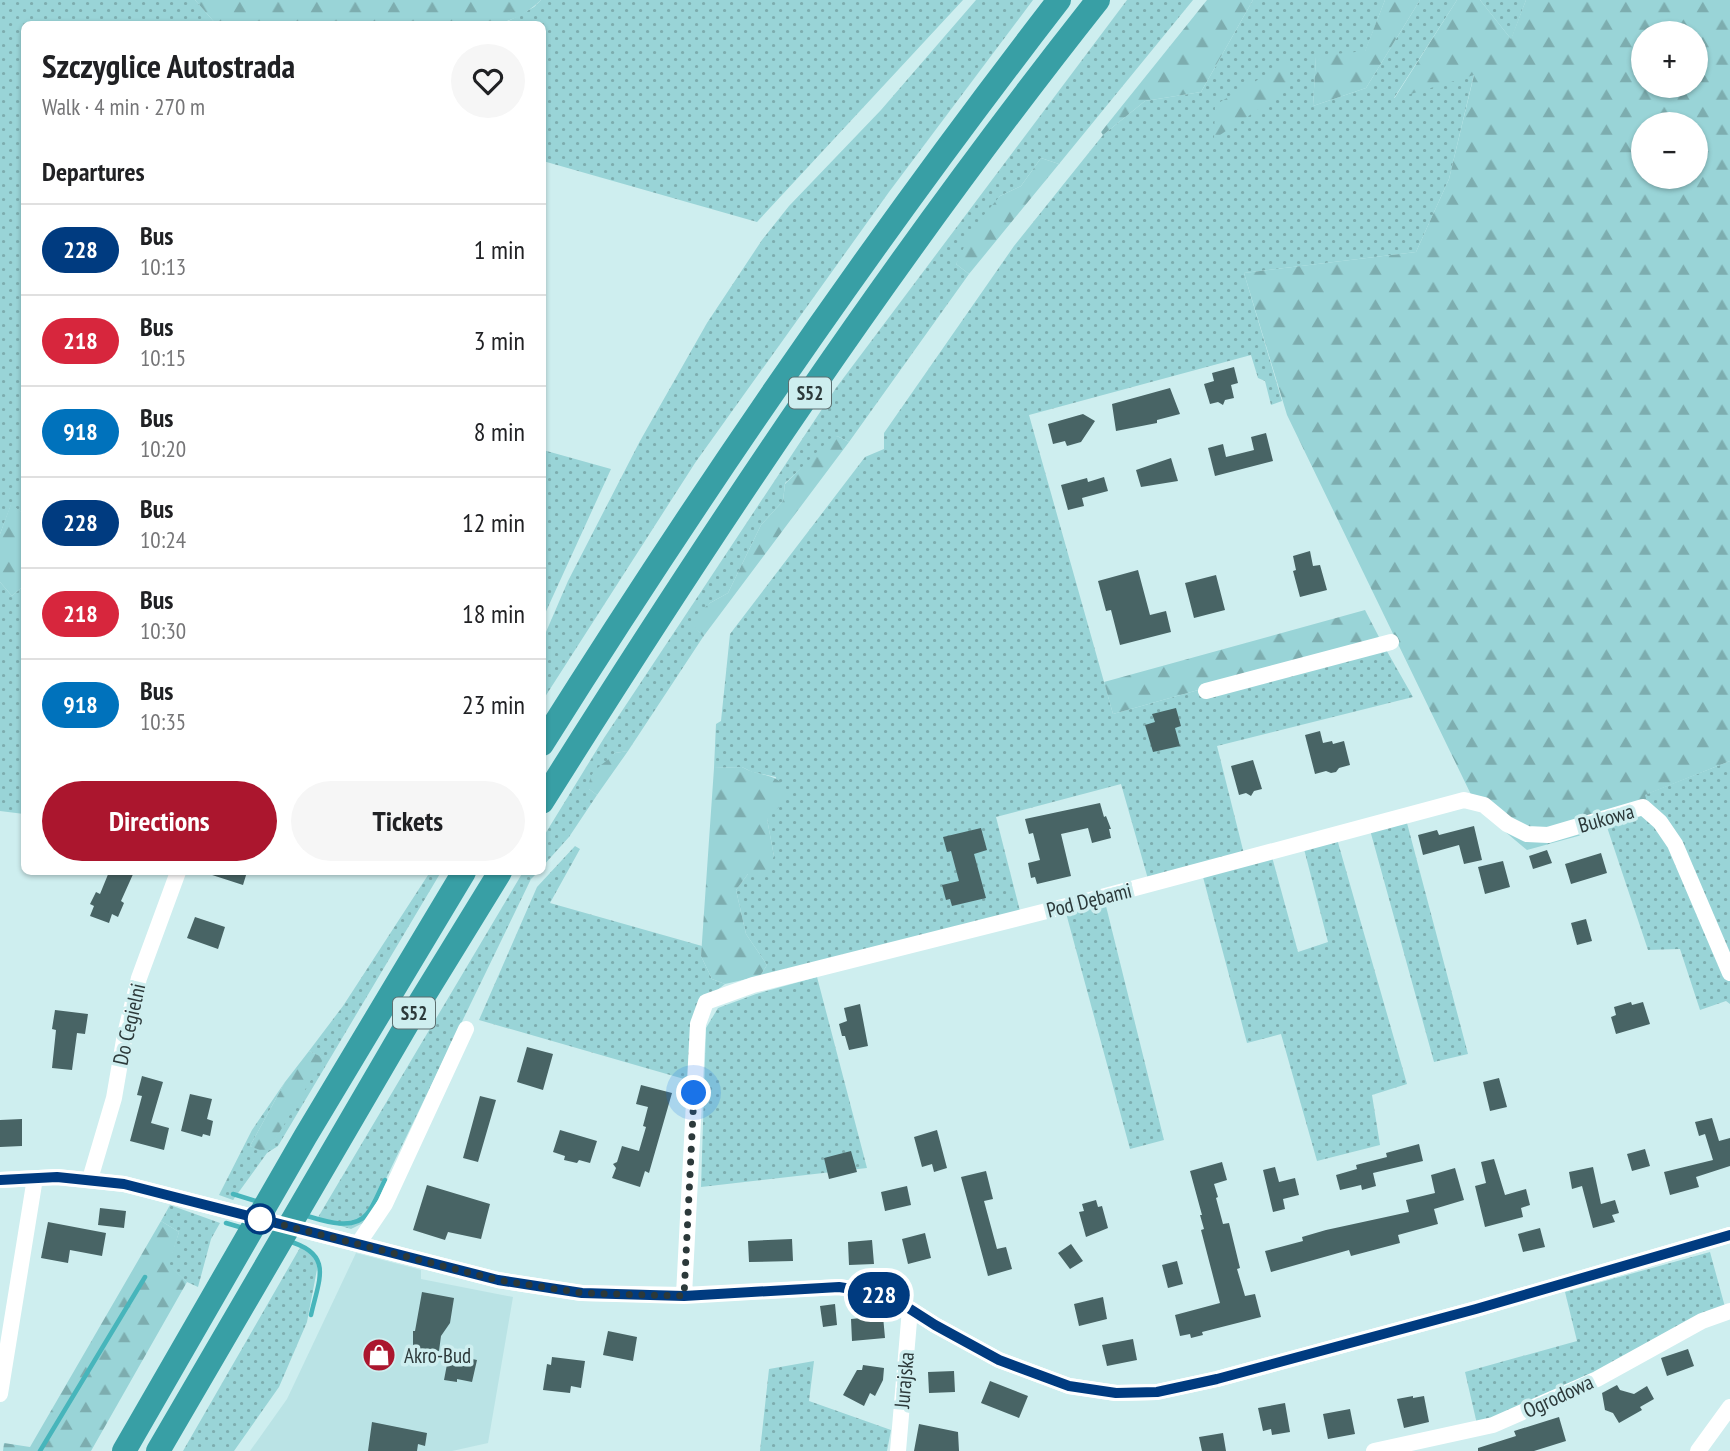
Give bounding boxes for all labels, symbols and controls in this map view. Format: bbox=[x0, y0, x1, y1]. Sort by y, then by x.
map controls bbox=[1631, 21, 1708, 189]
button: + bbox=[1631, 21, 1708, 98]
text: Szczyglice Autostrada bbox=[42, 44, 295, 87]
button: heart bbox=[451, 44, 525, 118]
text: Walk · 4 min · 270 m bbox=[42, 92, 205, 121]
button: − bbox=[1631, 112, 1708, 189]
text: Departures bbox=[42, 155, 145, 188]
text: Bus bbox=[140, 219, 173, 252]
text: 1 min bbox=[474, 233, 525, 266]
text: 228 bbox=[63, 234, 98, 265]
text: 10:13 bbox=[140, 252, 186, 281]
text: Bus bbox=[140, 310, 173, 343]
text: 3 min bbox=[474, 324, 525, 357]
text: 218 bbox=[63, 325, 98, 356]
text: 10:15 bbox=[140, 343, 186, 372]
road number: S52 bbox=[789, 378, 831, 408]
text: Bus bbox=[140, 401, 173, 434]
text: 8 min bbox=[474, 415, 525, 448]
text: 918 bbox=[63, 416, 98, 447]
text: 10:20 bbox=[140, 434, 186, 463]
text: Bus bbox=[140, 492, 173, 525]
text: 12 min bbox=[462, 506, 525, 539]
text: 228 bbox=[63, 507, 98, 538]
text: 10:24 bbox=[140, 525, 186, 554]
text: Bus bbox=[140, 583, 173, 616]
text: 18 min bbox=[462, 597, 525, 630]
text: 218 bbox=[63, 598, 98, 629]
text: 10:30 bbox=[140, 616, 186, 645]
text: Bus bbox=[140, 674, 173, 707]
text: 23 min bbox=[462, 688, 525, 721]
text: 918 bbox=[63, 689, 98, 720]
text: 10:35 bbox=[140, 707, 186, 736]
button: Directions bbox=[42, 781, 277, 861]
button: Tickets bbox=[291, 781, 525, 861]
street label: Bukowa bbox=[1575, 797, 1637, 839]
street label: Pod Dębami bbox=[1044, 876, 1134, 924]
street label: Do Cegielni bbox=[107, 980, 151, 1068]
road number: S52 bbox=[393, 998, 435, 1028]
your location bbox=[676, 1075, 711, 1110]
unlabelled marker bbox=[245, 1204, 275, 1234]
line badge: 228 bbox=[839, 1272, 919, 1318]
text: 228 bbox=[862, 1279, 896, 1310]
shop icon: Akro-Bud bbox=[360, 1336, 398, 1374]
place label: Akro-Bud bbox=[404, 1342, 471, 1369]
street label: Jurajska bbox=[888, 1351, 920, 1410]
street label: Ogrodowa bbox=[1519, 1368, 1597, 1424]

